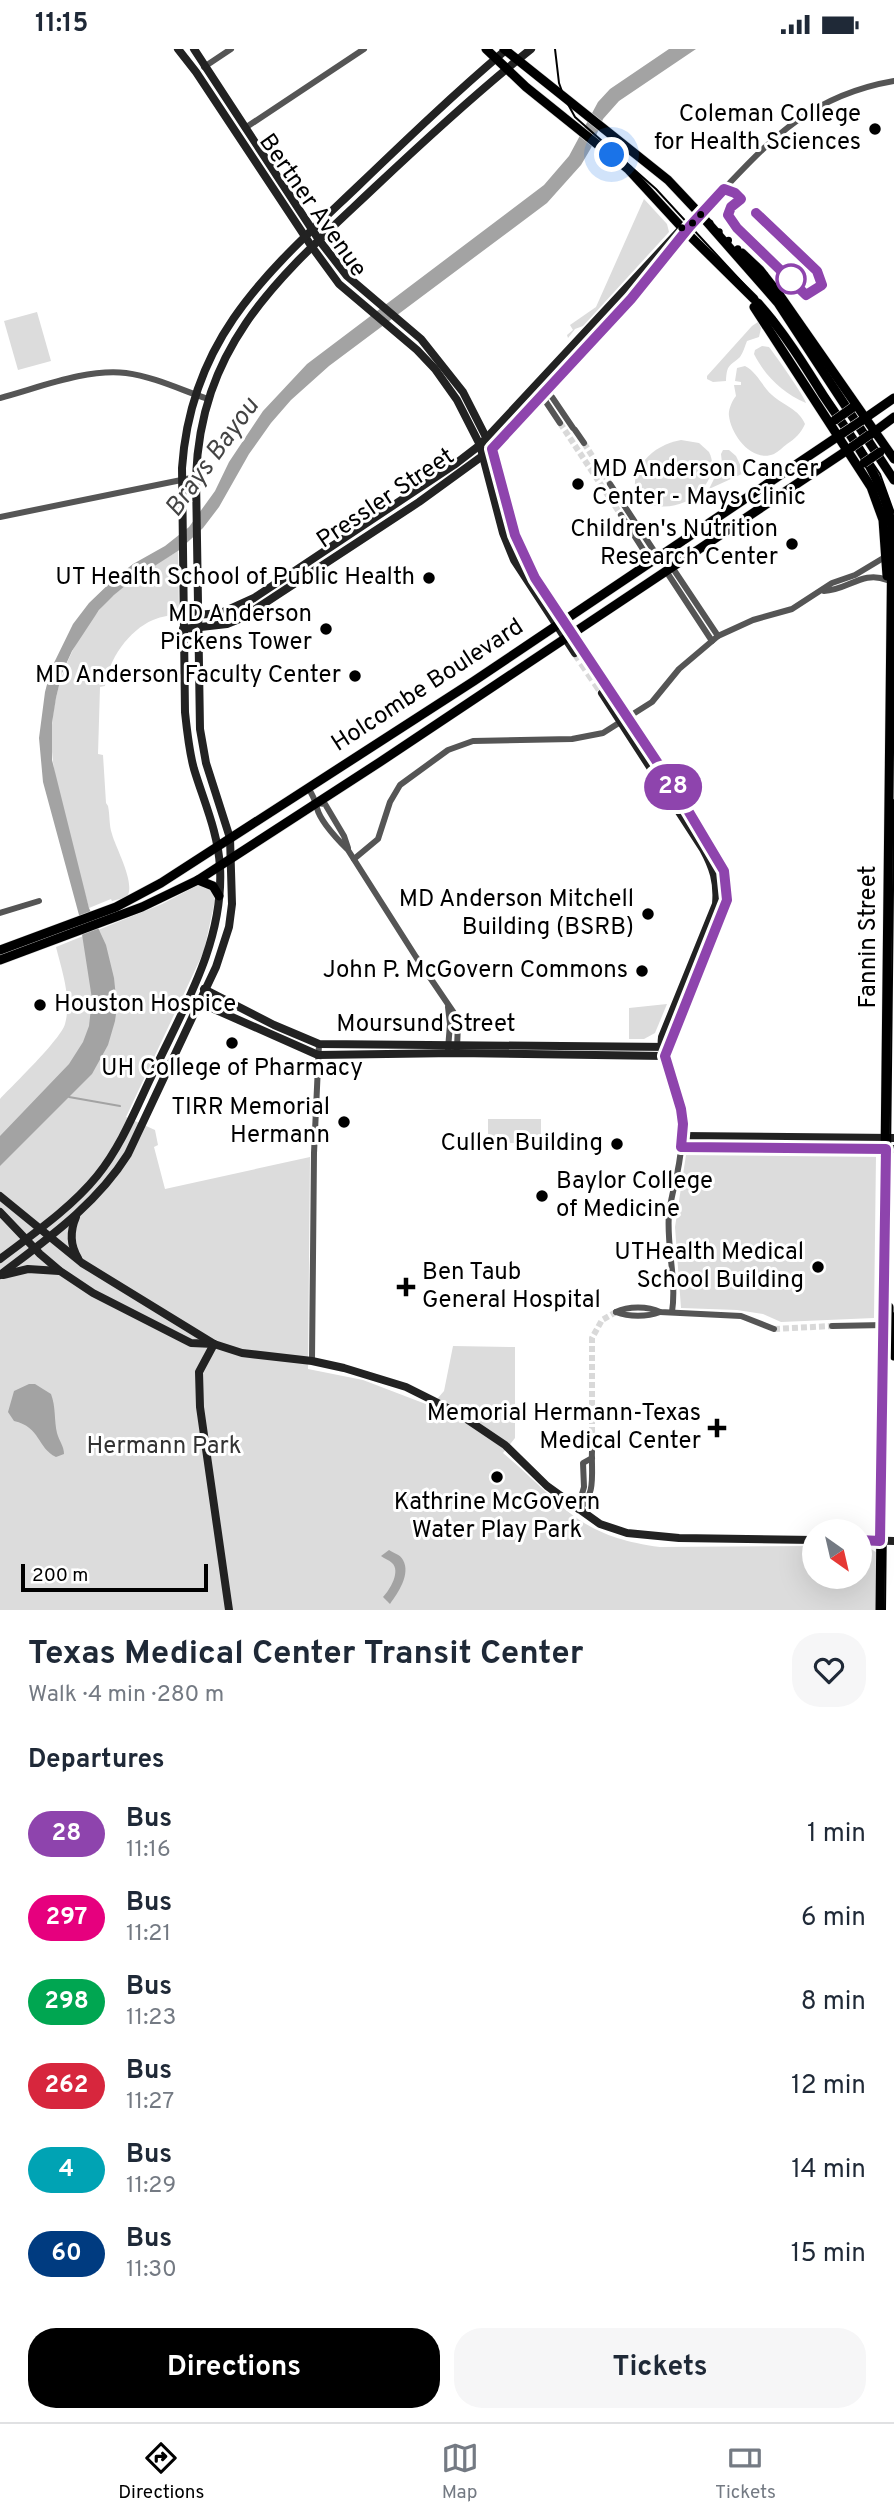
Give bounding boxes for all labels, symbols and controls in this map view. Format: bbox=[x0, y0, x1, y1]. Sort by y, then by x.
text: 11:15 bbox=[35, 8, 88, 41]
place label: Coleman College for Health Sciences bbox=[654, 100, 861, 158]
marker: Coleman College for Health Sciences bbox=[867, 121, 883, 137]
street label: Bertner Avenue bbox=[251, 129, 373, 283]
your location bbox=[594, 137, 629, 172]
unlabelled marker bbox=[776, 264, 806, 294]
water label: Brays Bayou bbox=[159, 391, 268, 524]
street label: Pressler Street bbox=[311, 442, 461, 556]
place label: MD Anderson Cancer Center - Mays Clinic bbox=[592, 455, 819, 513]
marker: MD Anderson Cancer Center - Mays Clinic bbox=[570, 476, 586, 492]
place label: Children's Nutrition Research Center bbox=[570, 515, 778, 573]
marker: Children's Nutrition Research Center bbox=[784, 536, 800, 552]
place label: UT Health School of Public Health bbox=[55, 563, 415, 593]
marker: UT Health School of Public Health bbox=[421, 570, 437, 586]
place label: MD Anderson Pickens Tower bbox=[160, 600, 312, 658]
street label: Holcombe Boulevard bbox=[326, 613, 530, 759]
marker: MD Anderson Pickens Tower bbox=[318, 621, 334, 637]
place label: MD Anderson Faculty Center bbox=[35, 661, 341, 691]
marker: MD Anderson Faculty Center bbox=[347, 668, 363, 684]
line badge: 28 bbox=[642, 764, 704, 810]
text: 28 bbox=[658, 772, 688, 802]
street label: Fannin Street bbox=[854, 865, 884, 1009]
place label: MD Anderson Mitchell Building (BSRB) bbox=[399, 885, 634, 943]
marker: MD Anderson Mitchell Building (BSRB) bbox=[640, 906, 656, 922]
place label: John P. McGovern Commons bbox=[323, 956, 628, 986]
marker: John P. McGovern Commons bbox=[634, 963, 650, 979]
place label: Houston Hospice bbox=[54, 990, 236, 1020]
marker: Houston Hospice bbox=[32, 997, 48, 1013]
street label: Moursund Street bbox=[336, 1010, 516, 1040]
marker: UH College of Pharmacy bbox=[224, 1035, 240, 1051]
place label: UH College of Pharmacy bbox=[101, 1054, 363, 1084]
place label: TIRR Memorial Hermann bbox=[171, 1093, 330, 1151]
marker: TIRR Memorial Hermann bbox=[336, 1114, 352, 1130]
place label: Cullen Building bbox=[440, 1129, 603, 1159]
marker: Cullen Building bbox=[609, 1136, 625, 1152]
place label: Baylor College of Medicine bbox=[556, 1167, 713, 1225]
marker: Baylor College of Medicine bbox=[534, 1188, 550, 1204]
place label: UTHealth Medical School Building bbox=[614, 1238, 804, 1296]
place label: Ben Taub General Hospital bbox=[422, 1258, 601, 1316]
marker: UTHealth Medical School Building bbox=[810, 1259, 826, 1275]
marker: Ben Taub General Hospital bbox=[396, 1277, 416, 1297]
place label: Memorial Hermann-Texas Medical Center bbox=[427, 1399, 701, 1457]
marker: Memorial Hermann-Texas Medical Center bbox=[707, 1418, 727, 1438]
park label: Hermann Park bbox=[86, 1432, 242, 1462]
marker: Kathrine McGovern Water Play Park bbox=[489, 1469, 505, 1485]
place label: Kathrine McGovern Water Play Park bbox=[394, 1488, 600, 1546]
north arrow bbox=[802, 1519, 872, 1589]
map controls bbox=[802, 1519, 872, 1589]
scale bar bbox=[21, 1561, 208, 1593]
text: 200 m bbox=[32, 1564, 88, 1588]
button: heart bbox=[792, 1633, 866, 1707]
text: Texas Medical Center Transit Center bbox=[28, 1634, 583, 1676]
text: Walk · 4 min · 280 m bbox=[28, 1681, 224, 1710]
text: Departures bbox=[28, 1744, 165, 1777]
text: Bus bbox=[126, 1803, 172, 1836]
text: 1 min bbox=[807, 1818, 866, 1851]
text: 28 bbox=[52, 1819, 81, 1849]
text: 11:16 bbox=[126, 1836, 171, 1865]
text: Bus bbox=[126, 1887, 172, 1920]
text: 6 min bbox=[801, 1902, 866, 1935]
text: 297 bbox=[46, 1903, 87, 1933]
text: 11:21 bbox=[126, 1920, 171, 1949]
text: Bus bbox=[126, 1971, 172, 2004]
text: 8 min bbox=[801, 1986, 866, 2019]
text: 298 bbox=[44, 1987, 89, 2017]
text: 11:23 bbox=[126, 2004, 176, 2033]
text: Bus bbox=[126, 2055, 172, 2088]
text: 12 min bbox=[791, 2070, 866, 2103]
text: 262 bbox=[44, 2071, 89, 2101]
text: 11:27 bbox=[126, 2088, 174, 2117]
text: Bus bbox=[126, 2139, 172, 2172]
text: 14 min bbox=[791, 2154, 866, 2187]
text: 4 bbox=[59, 2155, 74, 2185]
text: 11:29 bbox=[126, 2172, 176, 2201]
text: Bus bbox=[126, 2223, 172, 2256]
text: 15 min bbox=[791, 2238, 866, 2271]
text: 60 bbox=[51, 2239, 82, 2269]
text: 11:30 bbox=[126, 2256, 177, 2285]
button: Directions bbox=[28, 2328, 440, 2408]
button: Tickets bbox=[454, 2328, 866, 2408]
tab: Directions bbox=[118, 2439, 204, 2505]
tab: Map bbox=[441, 2439, 479, 2505]
tab: Tickets bbox=[715, 2439, 776, 2505]

